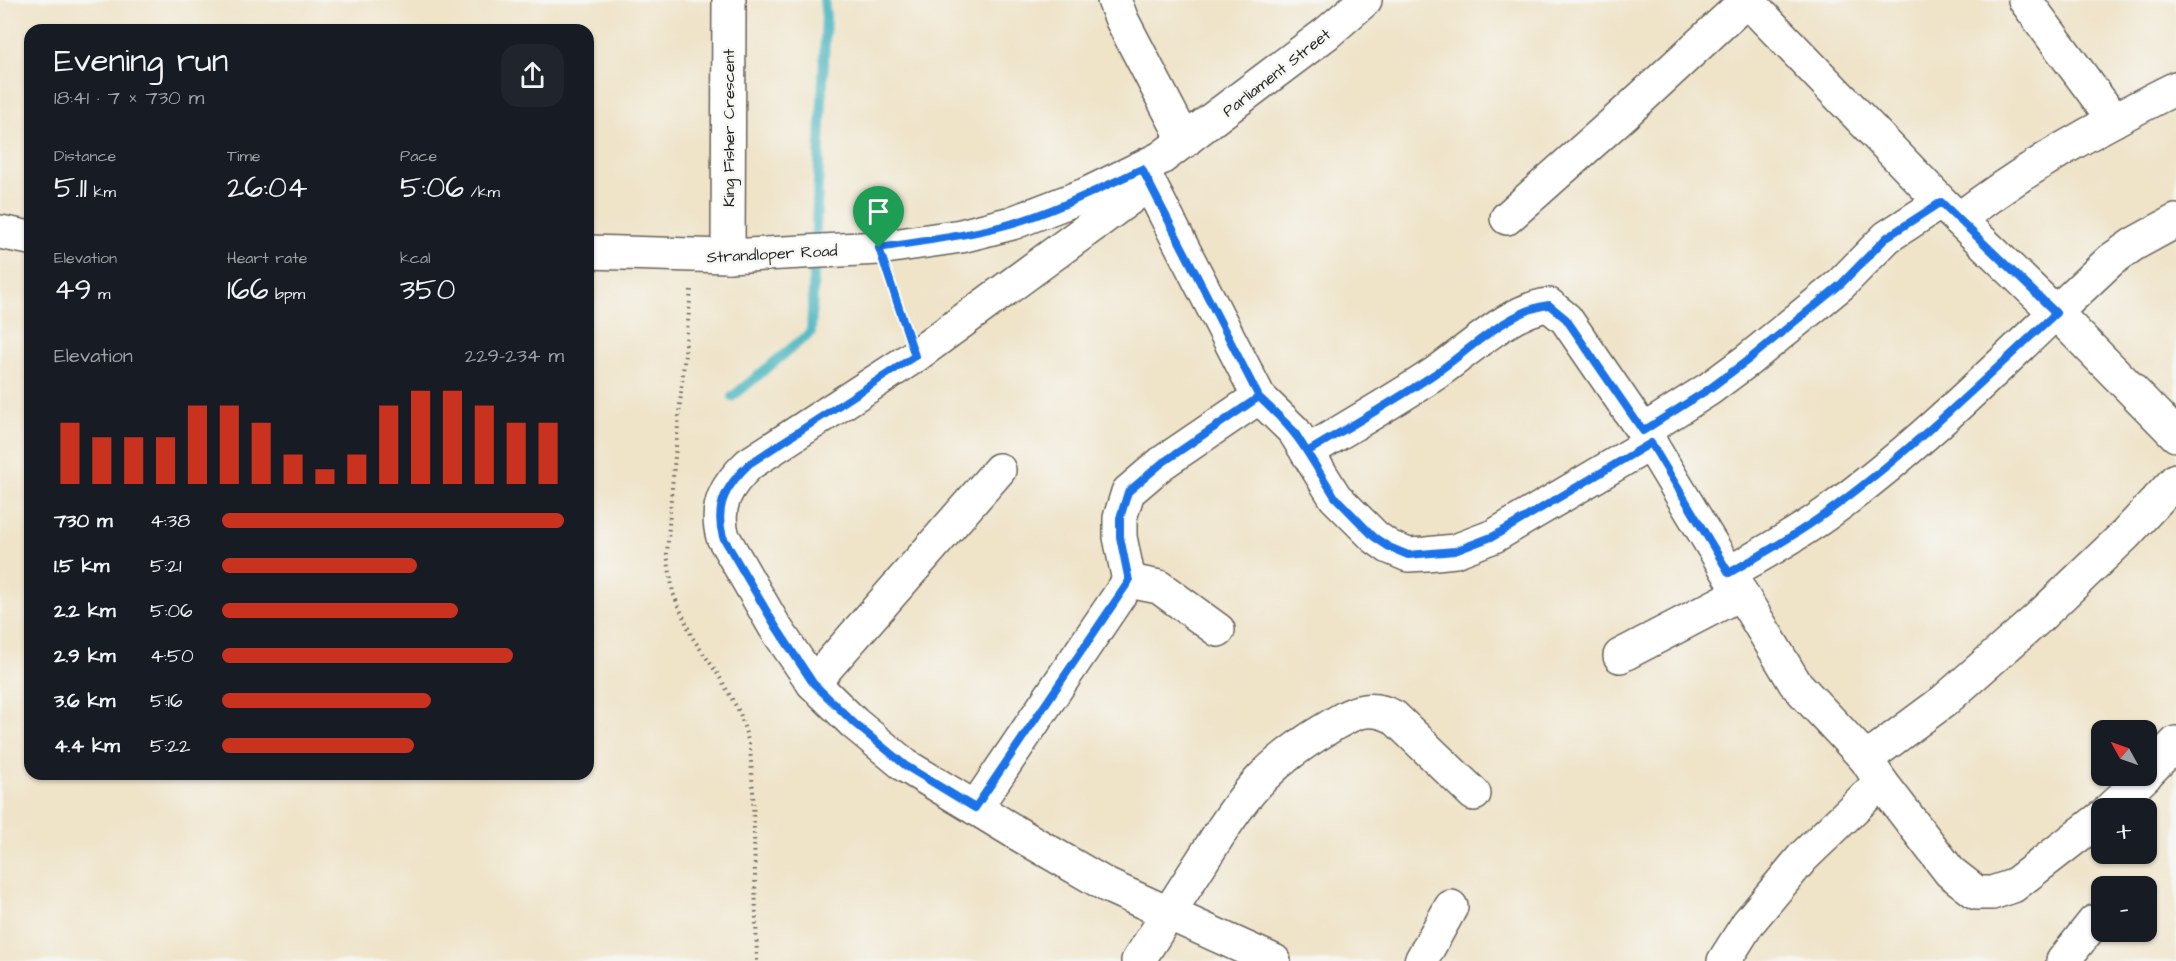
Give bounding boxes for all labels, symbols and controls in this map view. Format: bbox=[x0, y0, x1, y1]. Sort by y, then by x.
street label: Parliament Street bbox=[1218, 23, 1336, 122]
text: Evening run bbox=[54, 38, 228, 84]
button: share bbox=[501, 44, 564, 107]
street label: King Fisher Crescent bbox=[718, 48, 741, 207]
text: 18:41 · 7 × 730 m bbox=[54, 84, 204, 112]
text: Distance bbox=[54, 145, 116, 167]
text: Time bbox=[227, 145, 261, 167]
text: Pace bbox=[400, 145, 437, 167]
text: 5.11 bbox=[54, 167, 87, 209]
text: 26:04 bbox=[227, 167, 307, 209]
text: 5:06 bbox=[400, 167, 464, 209]
text: km bbox=[87, 181, 116, 203]
text: /km bbox=[464, 181, 500, 203]
pin bbox=[853, 186, 904, 248]
icon: arrive bbox=[862, 195, 895, 228]
street label: Strandloper Road bbox=[706, 240, 838, 268]
text: Elevation bbox=[54, 247, 117, 269]
text: Heart rate bbox=[227, 247, 307, 269]
text: kcal bbox=[400, 247, 431, 269]
text: 49 bbox=[54, 269, 92, 311]
text: 166 bbox=[227, 269, 268, 311]
text: 350 bbox=[400, 269, 455, 311]
text: m bbox=[92, 283, 110, 305]
text: bpm bbox=[268, 283, 305, 305]
text: Elevation bbox=[54, 342, 133, 370]
text: 229–234 m bbox=[465, 342, 564, 370]
text: 730 m bbox=[54, 507, 113, 535]
text: 4:38 bbox=[150, 507, 190, 535]
text: 1.5 km bbox=[54, 552, 109, 580]
text: 5:21 bbox=[150, 552, 182, 580]
text: 2.2 km bbox=[54, 597, 116, 625]
text: 5:06 bbox=[150, 597, 193, 625]
text: 2.9 km bbox=[54, 642, 116, 670]
text: 4:50 bbox=[150, 642, 194, 670]
text: 3.6 km bbox=[54, 687, 115, 715]
text: 5:16 bbox=[150, 687, 183, 715]
north arrow bbox=[2091, 720, 2157, 786]
map controls bbox=[2091, 720, 2157, 942]
text: 4.4 km bbox=[54, 732, 120, 760]
text: 5:22 bbox=[150, 732, 190, 760]
button: + bbox=[2091, 798, 2157, 864]
button: − bbox=[2091, 876, 2157, 942]

